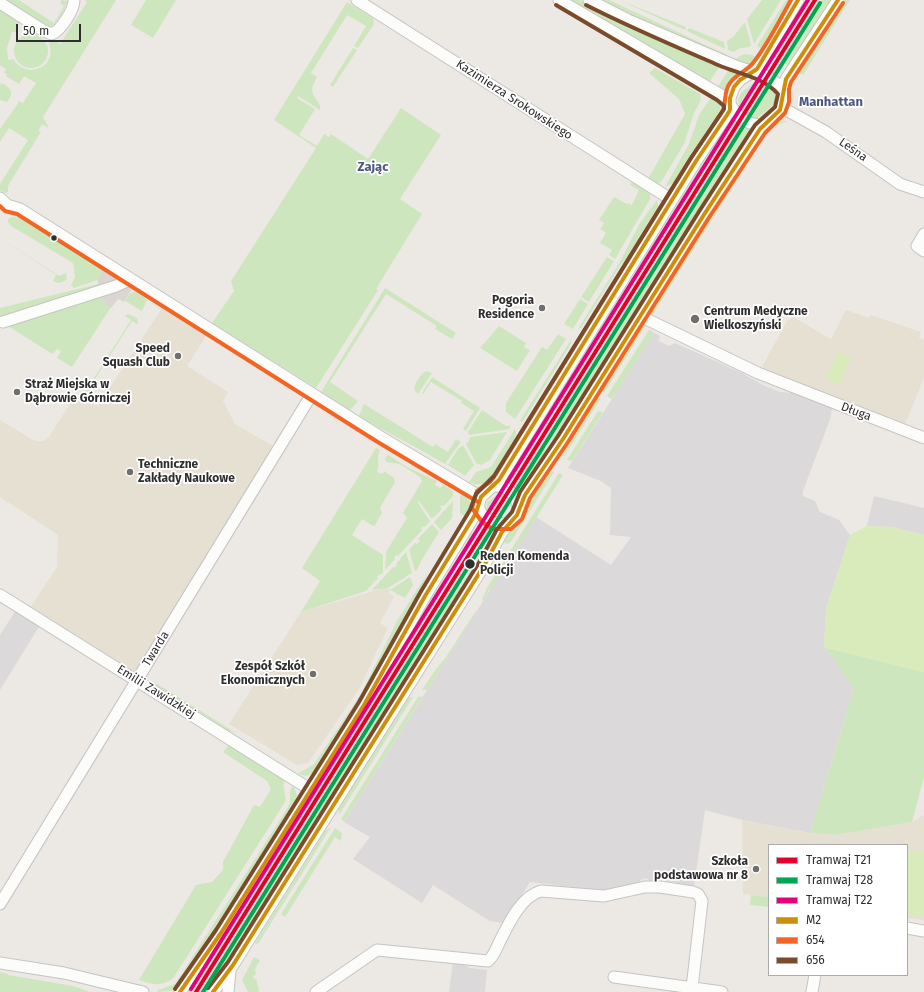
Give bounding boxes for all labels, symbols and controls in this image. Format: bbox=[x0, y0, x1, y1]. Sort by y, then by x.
scale bar bbox=[18, 16, 83, 42]
text: 50 m bbox=[23, 24, 49, 38]
street label: Kazimierza Srokowskiego bbox=[453, 57, 575, 143]
district label: Manhattan bbox=[799, 94, 863, 110]
street label: Leśna bbox=[836, 135, 870, 165]
district label: Zając bbox=[358, 159, 388, 175]
unlabelled marker bbox=[49, 233, 59, 243]
place label: Pogoria Residence bbox=[478, 294, 534, 322]
marker: Pogoria Residence bbox=[537, 303, 547, 313]
place label: Centrum Medyczne Wielkoszyński bbox=[704, 305, 808, 333]
marker: Centrum Medyczne Wielkoszyński bbox=[689, 313, 701, 325]
place label: Speed Squash Club bbox=[103, 342, 170, 370]
marker: Speed Squash Club bbox=[173, 351, 183, 361]
place label: Straż Miejska w Dąbrowie Górniczej bbox=[25, 378, 131, 406]
marker: Straż Miejska w Dąbrowie Górniczej bbox=[12, 387, 22, 397]
street label: Długa bbox=[839, 400, 873, 424]
place label: Techniczne Zakłady Naukowe bbox=[138, 458, 235, 486]
marker: Techniczne Zakłady Naukowe bbox=[125, 467, 135, 477]
place label: Reden Komenda Policji bbox=[480, 550, 569, 578]
marker: Reden Komenda Policji bbox=[463, 557, 477, 571]
street label: Twarda bbox=[140, 629, 172, 669]
place label: Zespół Szkół Ekonomicznych bbox=[221, 660, 305, 688]
street label: Emilii Zawidzkiej bbox=[114, 662, 198, 722]
marker: Zespół Szkół Ekonomicznych bbox=[308, 669, 318, 679]
legend bbox=[768, 844, 908, 976]
text: Tramwaj T21 bbox=[806, 853, 871, 867]
place label: Szkoła podstawowa nr 8 bbox=[654, 855, 748, 883]
marker: Szkoła podstawowa nr 8 bbox=[751, 864, 761, 874]
text: Tramwaj T28 bbox=[806, 873, 873, 887]
text: Tramwaj T22 bbox=[806, 893, 872, 907]
text: M2 bbox=[806, 913, 821, 927]
text: 654 bbox=[806, 933, 825, 947]
text: 656 bbox=[806, 953, 825, 967]

